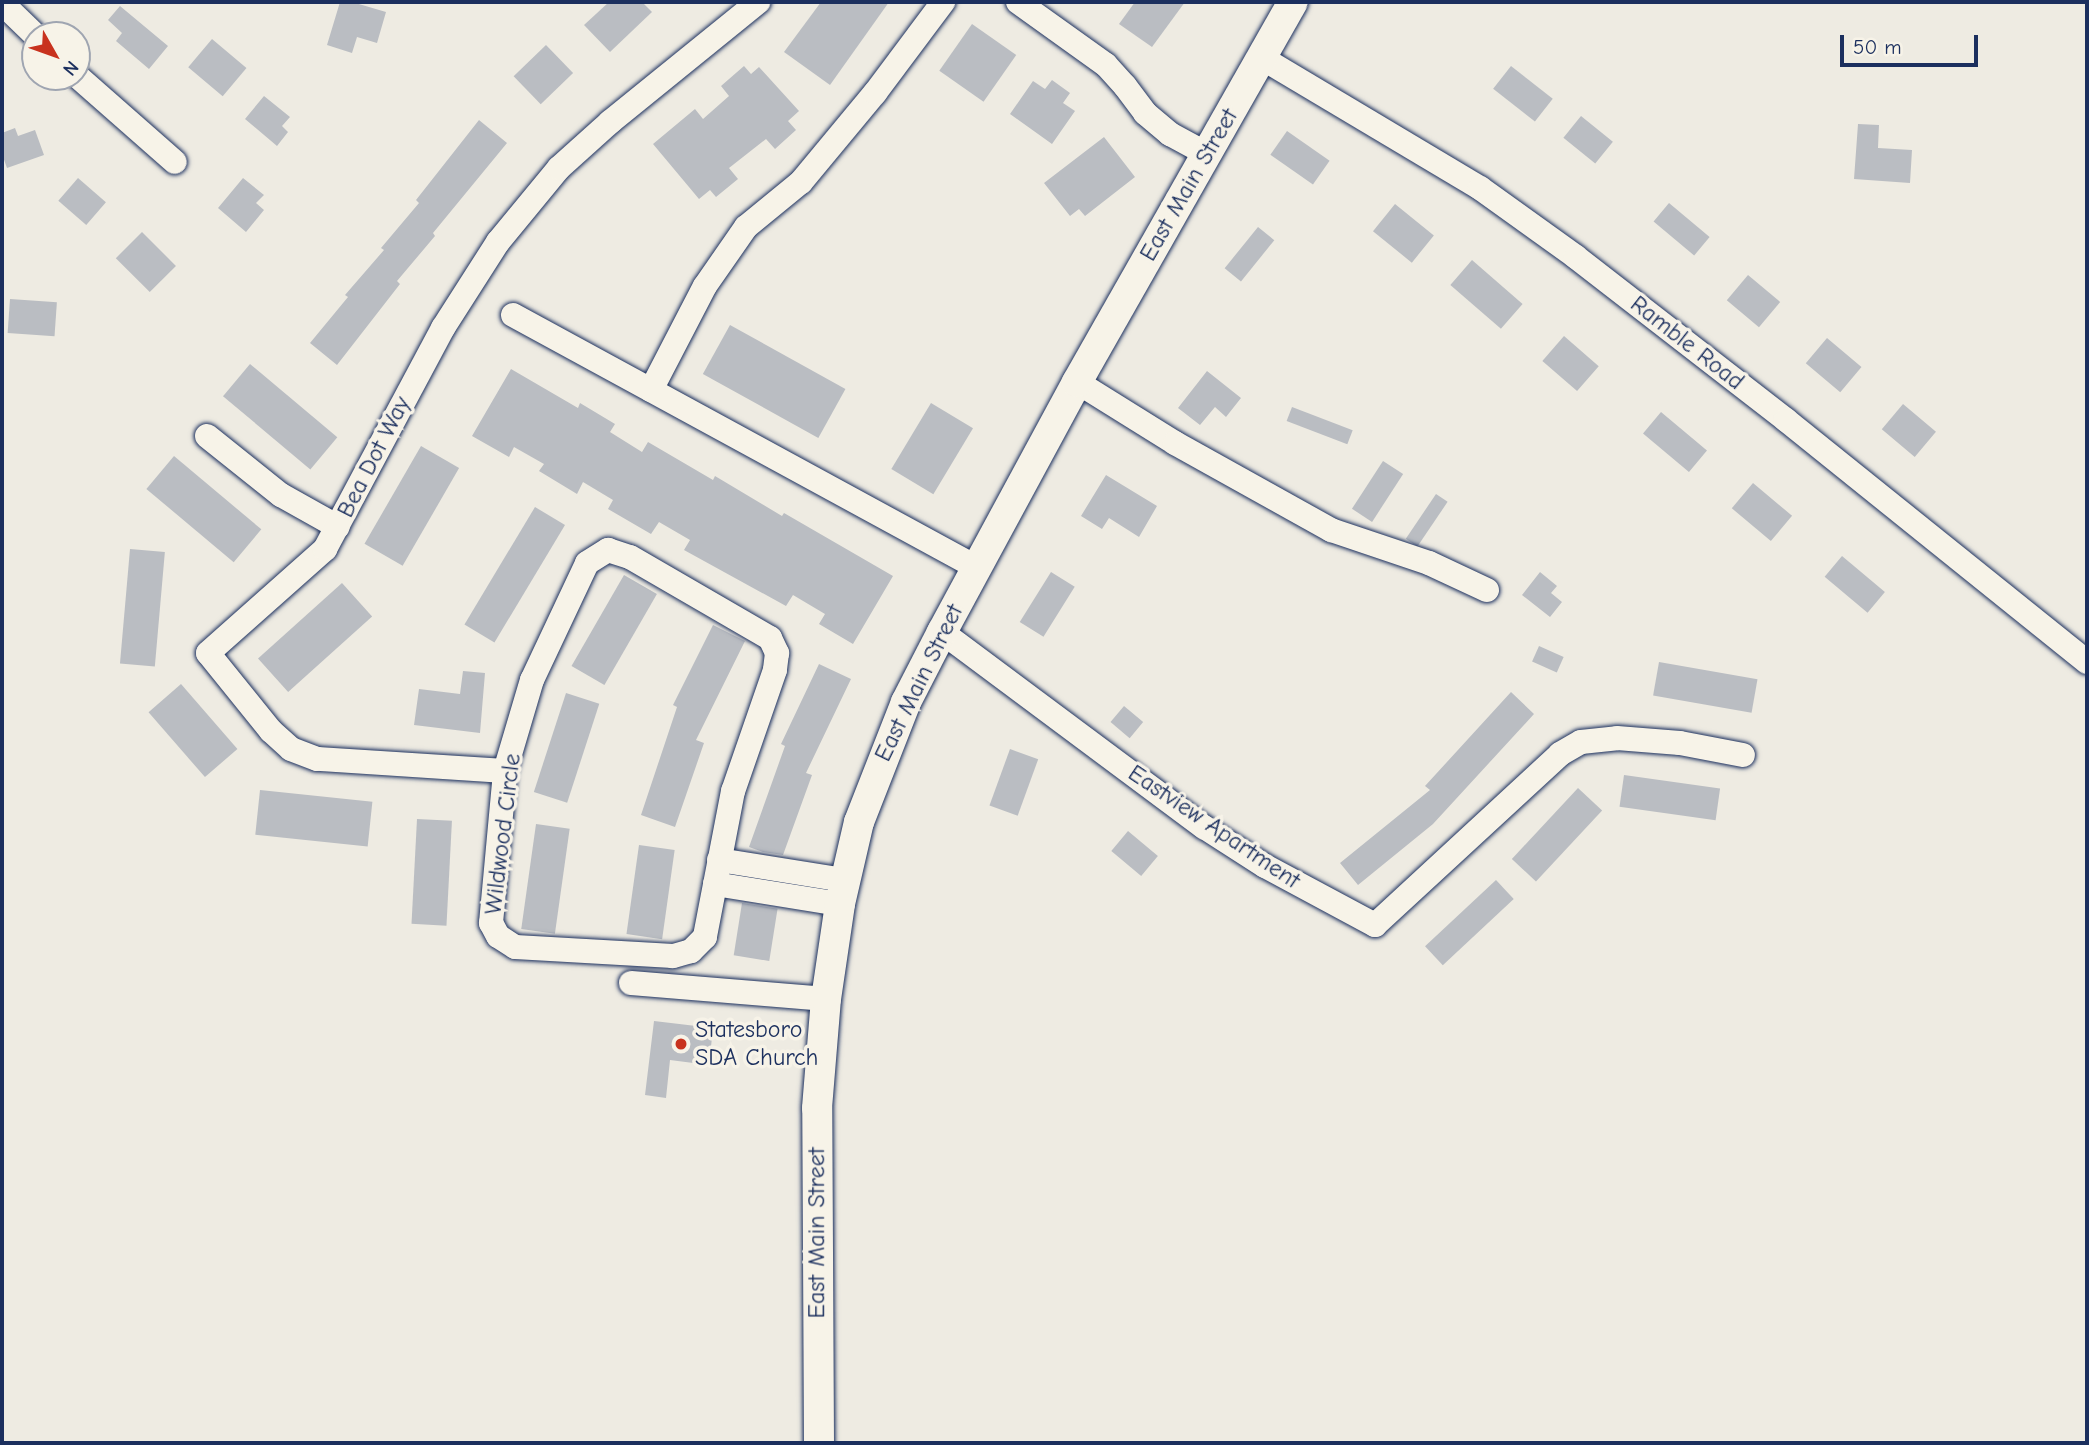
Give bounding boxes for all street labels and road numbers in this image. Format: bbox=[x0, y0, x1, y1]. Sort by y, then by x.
street label: East Main Street bbox=[1134, 104, 1244, 266]
street label: Ramble Road bbox=[1624, 290, 1750, 396]
street label: Bea Dot Way bbox=[331, 392, 417, 522]
street label: East Main Street bbox=[869, 600, 969, 766]
street label: Wildwood Circle bbox=[479, 752, 527, 916]
street label: Eastview Apartment bbox=[1123, 759, 1305, 895]
street label: East Main Street bbox=[803, 1147, 831, 1319]

